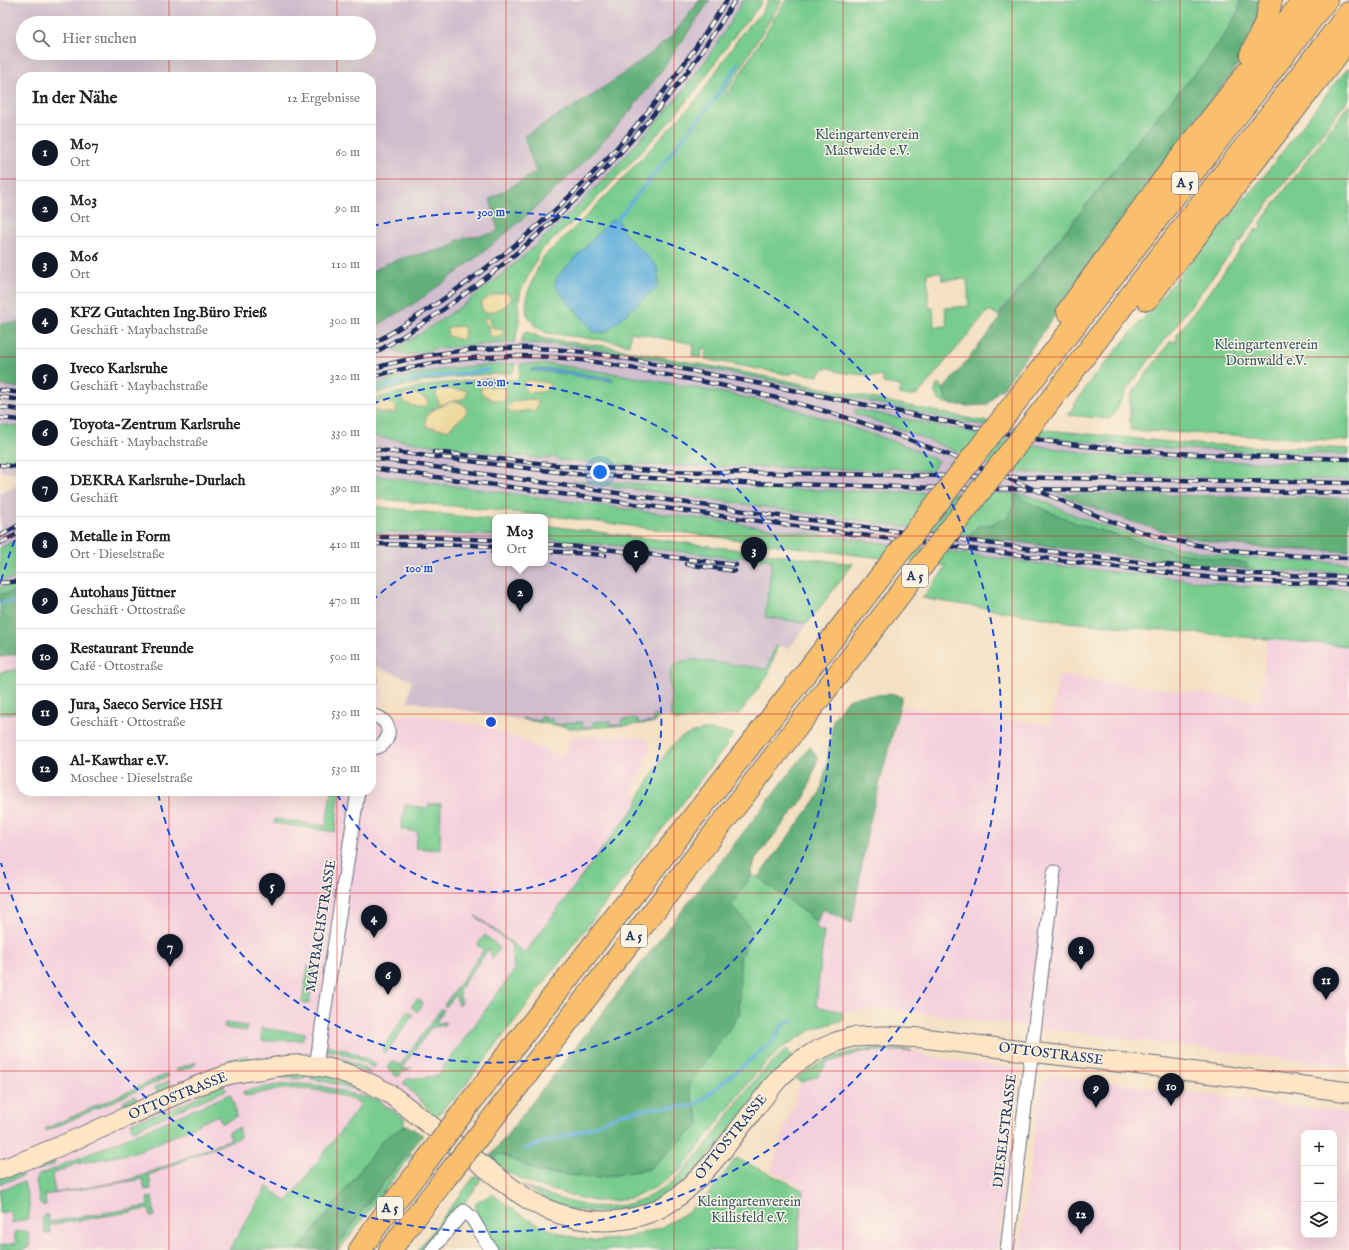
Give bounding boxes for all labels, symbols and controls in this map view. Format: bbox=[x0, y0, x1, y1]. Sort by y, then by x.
search box bbox=[16, 16, 376, 60]
icon: search bbox=[30, 27, 52, 49]
text: Hier suchen bbox=[62, 29, 137, 48]
text: In der Nähe bbox=[32, 88, 117, 109]
text: 12 Ergebnisse bbox=[287, 90, 360, 107]
park label: Kleingartenverein Mastweide e.V. bbox=[815, 126, 920, 160]
text: M07 bbox=[70, 135, 99, 154]
text: 1 bbox=[43, 144, 47, 161]
text: 60 m bbox=[335, 144, 360, 161]
text: Ort bbox=[70, 154, 90, 171]
road number: A 5 bbox=[1172, 172, 1198, 194]
text: M03 bbox=[70, 191, 97, 210]
text: 2 bbox=[42, 200, 48, 217]
text: 90 m bbox=[335, 200, 360, 217]
text: 300 m bbox=[477, 205, 506, 220]
text: Ort bbox=[70, 210, 90, 227]
text: M06 bbox=[70, 247, 98, 266]
text: 3 bbox=[43, 256, 47, 273]
text: 110 m bbox=[331, 256, 360, 273]
text: Ort bbox=[70, 266, 90, 283]
text: KFZ Gutachten Ing.Büro Frieß bbox=[70, 303, 267, 322]
text: 4 bbox=[42, 312, 48, 329]
text: 300 m bbox=[329, 312, 360, 329]
text: Geschäft · Maybachstraße bbox=[70, 322, 208, 339]
park label: Kleingartenverein Dornwald e.V. bbox=[1214, 336, 1319, 370]
text: Iveco Karlsruhe bbox=[70, 359, 168, 378]
text: 5 bbox=[43, 368, 47, 385]
text: 320 m bbox=[330, 368, 360, 385]
text: 200 m bbox=[476, 375, 506, 390]
text: Geschäft · Maybachstraße bbox=[70, 378, 208, 395]
text: Toyota-Zentrum Karlsruhe bbox=[70, 415, 240, 434]
text: 6 bbox=[42, 424, 48, 441]
text: 330 m bbox=[331, 424, 360, 441]
text: Geschäft · Maybachstraße bbox=[70, 434, 208, 451]
your location bbox=[590, 462, 610, 482]
text: DEKRA Karlsruhe-Durlach bbox=[70, 471, 246, 490]
text: 7 bbox=[42, 480, 48, 497]
text: 390 m bbox=[330, 480, 360, 497]
text: Geschäft bbox=[70, 490, 118, 507]
popup bbox=[492, 514, 548, 566]
text: M03 bbox=[506, 522, 534, 541]
text: Metalle in Form bbox=[70, 527, 171, 546]
text: 8 bbox=[42, 536, 48, 553]
text: 410 m bbox=[330, 536, 360, 553]
pin: 3 bbox=[741, 537, 767, 570]
pin: 1 bbox=[623, 540, 649, 573]
text: Ort bbox=[506, 541, 526, 558]
text: Ort · Dieselstraße bbox=[70, 546, 165, 563]
text: 100 m bbox=[405, 561, 434, 576]
road number: A 5 bbox=[902, 565, 928, 587]
pin: 2 bbox=[507, 579, 533, 612]
text: Autohaus Jüttner bbox=[70, 583, 176, 602]
text: 9 bbox=[42, 592, 48, 609]
text: 470 m bbox=[329, 592, 360, 609]
text: Geschäft · Ottostraße bbox=[70, 602, 185, 619]
text: Restaurant Freunde bbox=[70, 639, 194, 658]
text: 10 bbox=[39, 648, 51, 665]
text: 500 m bbox=[330, 648, 360, 665]
text: Café · Ottostraße bbox=[70, 658, 163, 675]
text: Jura, Saeco Service HSH bbox=[70, 695, 223, 714]
text: 11 bbox=[40, 704, 50, 721]
text: 530 m bbox=[331, 704, 360, 721]
text: Geschäft · Ottostraße bbox=[70, 714, 185, 731]
centre of rings bbox=[484, 715, 498, 729]
text: Al-Kawthar e.V. bbox=[70, 751, 168, 770]
text: 12 bbox=[40, 760, 50, 777]
text: 530 m bbox=[331, 760, 360, 777]
text: Moschee · Dieselstraße bbox=[70, 770, 193, 787]
street label: MAYBACHSTRASSE bbox=[302, 858, 340, 994]
pin: 5 bbox=[259, 873, 285, 906]
pin: 4 bbox=[361, 905, 387, 938]
road number: A 5 bbox=[621, 925, 647, 947]
pin: 7 bbox=[157, 934, 183, 967]
pin: 8 bbox=[1068, 937, 1094, 970]
pin: 6 bbox=[375, 962, 401, 995]
pin: 11 bbox=[1313, 967, 1339, 1000]
street label: OTTOSTRASSE bbox=[998, 1039, 1105, 1069]
street label: OTTOSTRASSE bbox=[126, 1068, 230, 1124]
street label: DIESELSTRASSE bbox=[989, 1072, 1021, 1189]
pin: 10 bbox=[1158, 1073, 1184, 1106]
pin: 9 bbox=[1083, 1075, 1109, 1108]
street label: OTTOSTRASSE bbox=[691, 1090, 771, 1184]
map controls bbox=[1301, 1130, 1337, 1238]
button: + bbox=[1301, 1130, 1337, 1166]
button: − bbox=[1301, 1166, 1337, 1202]
park label: Kleingartenverein Killisfeld e.V. bbox=[697, 1193, 802, 1227]
road number: A 5 bbox=[377, 1197, 403, 1219]
pin: 12 bbox=[1068, 1201, 1094, 1234]
button: layers bbox=[1301, 1202, 1337, 1238]

